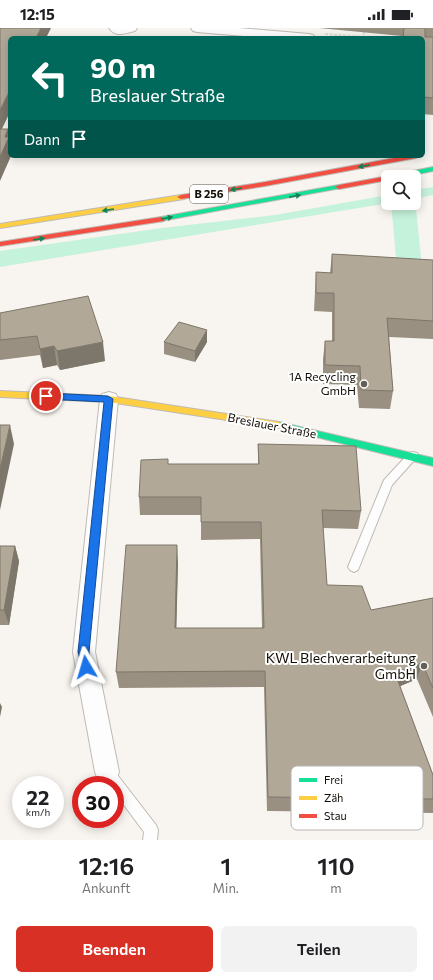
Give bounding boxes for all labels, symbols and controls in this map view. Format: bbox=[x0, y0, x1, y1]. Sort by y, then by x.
text: 12:15 bbox=[20, 5, 55, 23]
text: 90 m bbox=[90, 50, 156, 84]
icon: left bbox=[24, 52, 76, 104]
text: Breslauer Straße bbox=[90, 84, 225, 106]
icon: arrive bbox=[68, 128, 90, 150]
text: Dann bbox=[24, 130, 60, 148]
one-way arrow bbox=[358, 163, 370, 169]
map controls bbox=[381, 170, 421, 210]
button: search bbox=[381, 170, 421, 210]
road number: B 256 bbox=[190, 185, 228, 203]
one-way arrow bbox=[230, 186, 243, 192]
one-way arrow bbox=[289, 193, 301, 199]
one-way arrow bbox=[102, 207, 114, 213]
one-way arrow bbox=[161, 215, 173, 221]
one-way arrow bbox=[33, 236, 45, 242]
place label: 1A Recycling GmbH bbox=[289, 369, 356, 397]
pin bbox=[29, 379, 63, 413]
marker: 1A Recycling GmbH bbox=[359, 379, 369, 389]
icon: arrive bbox=[35, 385, 57, 407]
street label: Breslauer Straße bbox=[227, 410, 318, 440]
position arrow bbox=[65, 646, 107, 688]
place label: KWL Blechverarbeitung GmbH bbox=[266, 649, 416, 682]
marker: KWL Blechverarbeitung GmbH bbox=[419, 661, 429, 671]
legend bbox=[291, 766, 423, 830]
text: Frei bbox=[324, 773, 343, 786]
speed limit sign: 30 bbox=[72, 776, 124, 828]
text: 22 bbox=[27, 785, 49, 809]
text: Zäh bbox=[324, 791, 343, 804]
text: km/h bbox=[26, 806, 50, 818]
text: Stau bbox=[324, 809, 347, 822]
text: 12:16 bbox=[78, 851, 134, 880]
text: 1 bbox=[220, 851, 231, 880]
text: 110 bbox=[317, 851, 355, 880]
text: Ankunft bbox=[82, 880, 131, 896]
text: Min. bbox=[213, 880, 239, 896]
text: m bbox=[330, 880, 342, 896]
button: Beenden bbox=[16, 926, 213, 972]
button: Teilen bbox=[221, 926, 417, 972]

